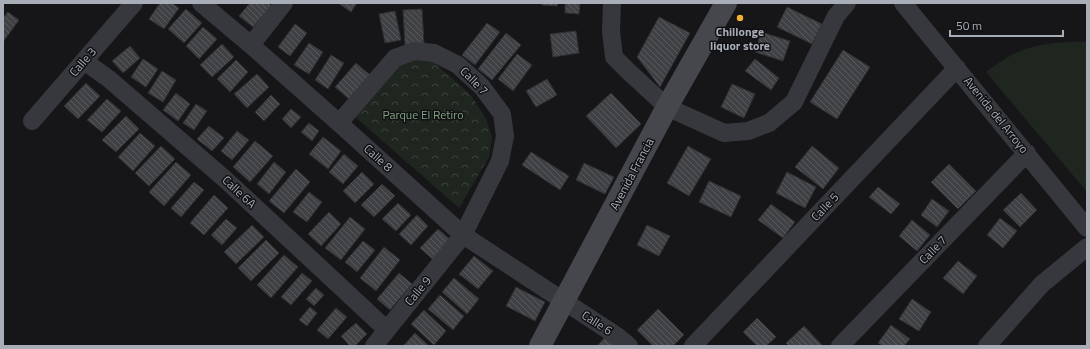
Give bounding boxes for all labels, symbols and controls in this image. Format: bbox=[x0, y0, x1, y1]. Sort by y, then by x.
scale bar bbox=[950, 12, 1063, 38]
marker: Chillonge liquor store bbox=[735, 13, 745, 23]
text: 50 m bbox=[956, 16, 982, 35]
place label: Chillonge liquor store bbox=[710, 22, 770, 55]
street label: Calle 3 bbox=[64, 43, 101, 81]
street label: Calle 7 bbox=[456, 62, 493, 99]
street label: Avenida del Arroyo bbox=[959, 72, 1033, 157]
park label: Parque El Retiro bbox=[382, 105, 464, 124]
street label: Avenida Francia bbox=[605, 134, 659, 213]
street label: Calle 8 bbox=[360, 139, 397, 176]
street label: Calle 6A bbox=[218, 171, 261, 212]
street label: Calle 5 bbox=[806, 188, 843, 225]
street label: Calle 7 bbox=[914, 231, 951, 268]
street label: Calle 9 bbox=[400, 271, 436, 310]
street label: Calle 6 bbox=[578, 305, 617, 340]

